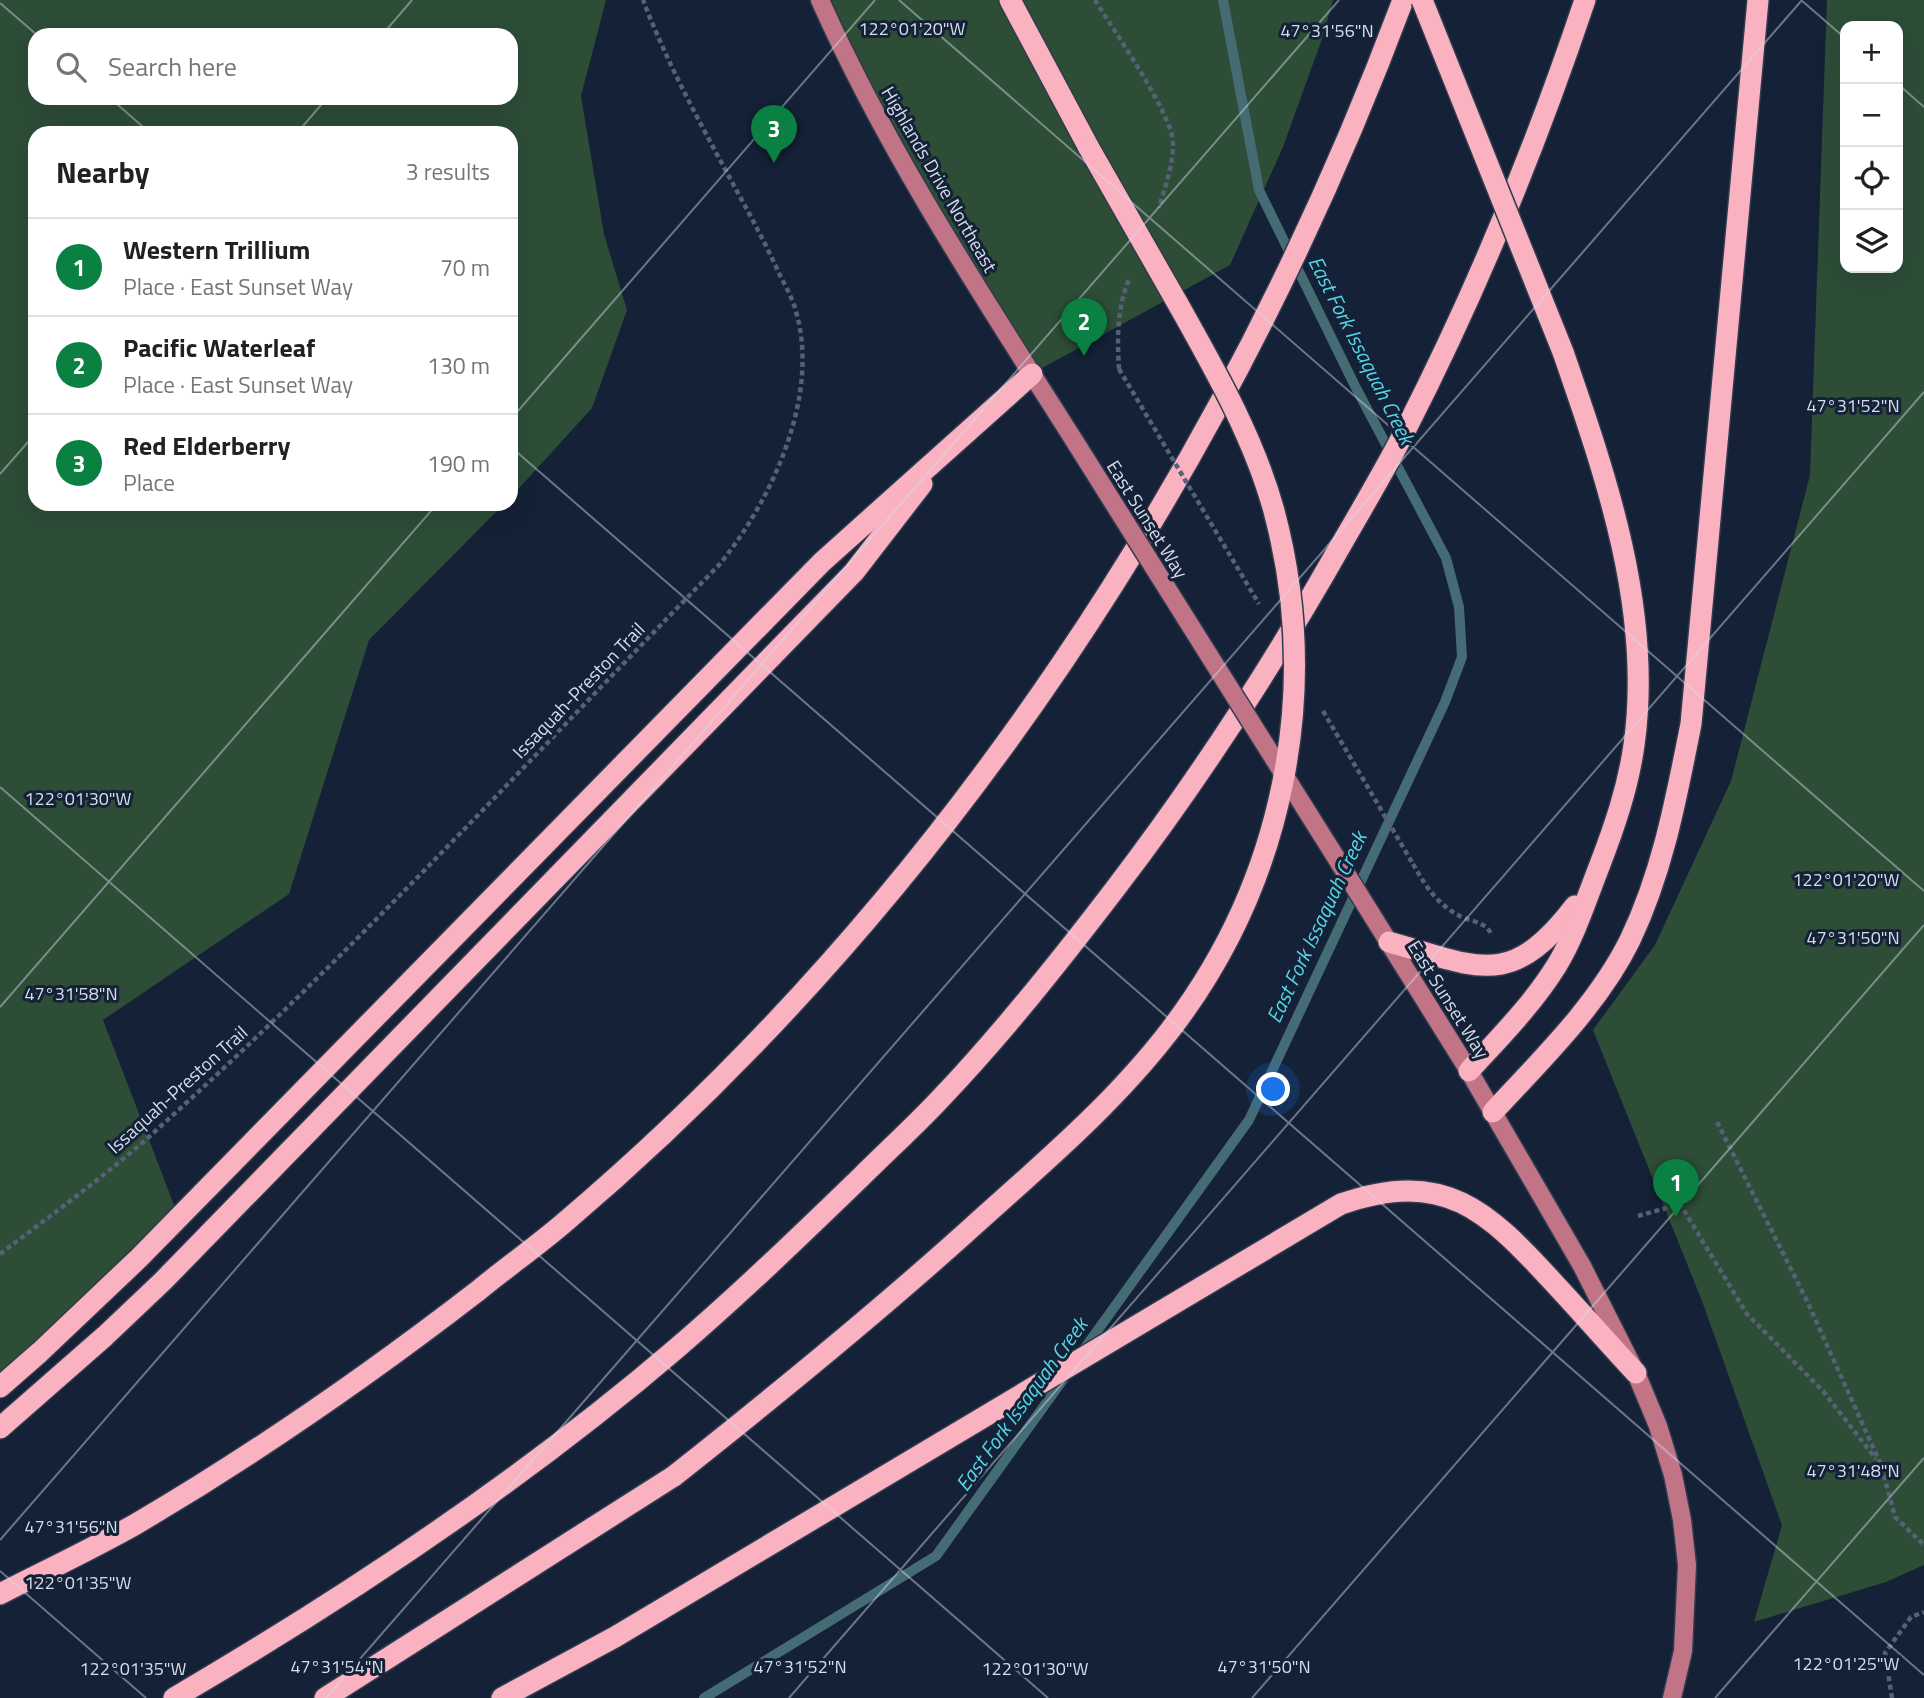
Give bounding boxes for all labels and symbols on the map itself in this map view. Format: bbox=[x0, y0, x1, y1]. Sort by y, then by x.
text: 122°01'20"W bbox=[858, 15, 966, 42]
text: 47°31'56"N bbox=[1280, 17, 1374, 44]
street label: Highlands Drive Northeast bbox=[875, 81, 1005, 278]
pin: 3 bbox=[751, 105, 797, 163]
water label: East Fork Issaquah Creek bbox=[1301, 250, 1425, 452]
pin: 2 bbox=[1061, 298, 1107, 356]
text: 47°31'52"N bbox=[1806, 392, 1900, 419]
street label: East Sunset Way bbox=[1100, 454, 1196, 584]
street label: Issaquah-Preston Trail bbox=[505, 615, 651, 765]
text: 122°01'30"W bbox=[24, 785, 132, 812]
water label: East Fork Issaquah Creek bbox=[1258, 824, 1375, 1028]
text: 122°01'20"W bbox=[1792, 866, 1900, 893]
text: 47°31'50"N bbox=[1806, 924, 1900, 951]
street label: East Sunset Way bbox=[1401, 934, 1497, 1064]
text: 47°31'58"N bbox=[24, 980, 118, 1007]
street label: Issaquah-Preston Trail bbox=[100, 1018, 254, 1160]
your location bbox=[1256, 1072, 1290, 1106]
pin: 1 bbox=[1653, 1159, 1699, 1217]
water label: East Fork Issaquah Creek bbox=[947, 1308, 1097, 1497]
text: 47°31'48"N bbox=[1806, 1457, 1900, 1484]
text: 47°31'56"N bbox=[24, 1513, 118, 1540]
text: 122°01'35"W bbox=[24, 1569, 132, 1596]
text: 122°01'25"W bbox=[1792, 1650, 1900, 1677]
text: 47°31'54"N bbox=[290, 1653, 384, 1680]
text: 47°31'52"N bbox=[753, 1653, 847, 1680]
text: 47°31'50"N bbox=[1217, 1653, 1311, 1680]
text: 122°01'35"W bbox=[79, 1655, 187, 1682]
text: 122°01'30"W bbox=[981, 1655, 1089, 1682]

